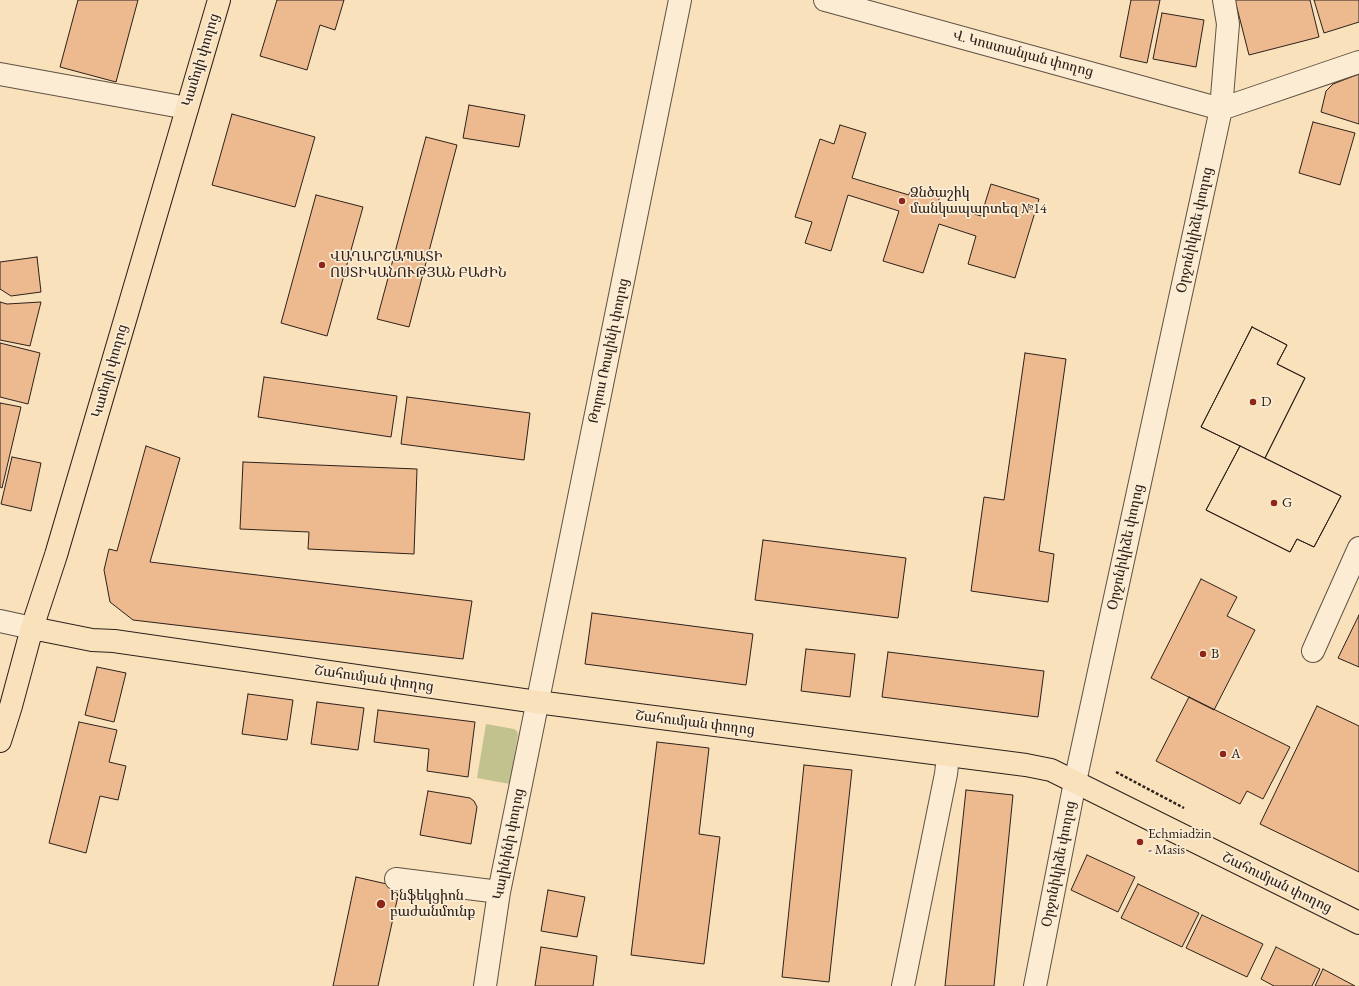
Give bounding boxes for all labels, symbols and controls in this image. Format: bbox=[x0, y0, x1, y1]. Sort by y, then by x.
street label: Կամոյի փողոց bbox=[179, 11, 223, 109]
street label: Վ. Կոստանյան փողոց bbox=[951, 27, 1095, 81]
street label: Օրջոնիկիձե փողոց bbox=[1173, 165, 1217, 295]
place label: Ձնծաշիկ մանկապարտեզ №14 bbox=[910, 185, 1047, 218]
marker: Ձնծաշիկ մանկապարտեզ №14 bbox=[897, 196, 907, 206]
place label: ՎԱՂԱՐՇԱՊԱՏԻ ՈՍՏԻԿԱՆՈՒԹՅԱՆ ԲԱԺԻՆ bbox=[330, 249, 507, 282]
marker: ՎԱՂԱՐՇԱՊԱՏԻ ՈՍՏԻԿԱՆՈՒԹՅԱՆ ԲԱԺԻՆ bbox=[317, 260, 327, 270]
street label: Թորոս Ռոսլինի փողոց bbox=[585, 277, 633, 425]
street label: Կամոյի փողոց bbox=[89, 322, 131, 420]
place label: D bbox=[1261, 394, 1272, 410]
marker: D bbox=[1248, 397, 1258, 407]
street label: Օրջոնիկիձե փողոց bbox=[1104, 482, 1148, 612]
place label: G bbox=[1282, 495, 1292, 511]
marker: G bbox=[1269, 498, 1279, 508]
place label: B bbox=[1211, 646, 1219, 662]
marker: B bbox=[1198, 649, 1208, 659]
street label: Շահումյան փողոց bbox=[313, 662, 435, 696]
street label: Շահումյան փողոց bbox=[634, 707, 756, 739]
place label: A bbox=[1231, 746, 1241, 762]
marker: A bbox=[1218, 749, 1228, 759]
street label: Կալինինի փողոց bbox=[490, 787, 528, 901]
street label: Օրջոնիկիձե փողոց bbox=[1038, 799, 1080, 929]
place label: Echmiadzin - Masis bbox=[1148, 826, 1212, 858]
marker: Echmiadzin - Masis bbox=[1135, 837, 1145, 847]
street label: Շահումյան փողոց bbox=[1219, 849, 1335, 917]
place label: Ինֆեկցիոն բաժանմունք bbox=[390, 888, 476, 920]
marker: Ինֆեկցիոն բաժանմունք bbox=[375, 898, 387, 910]

